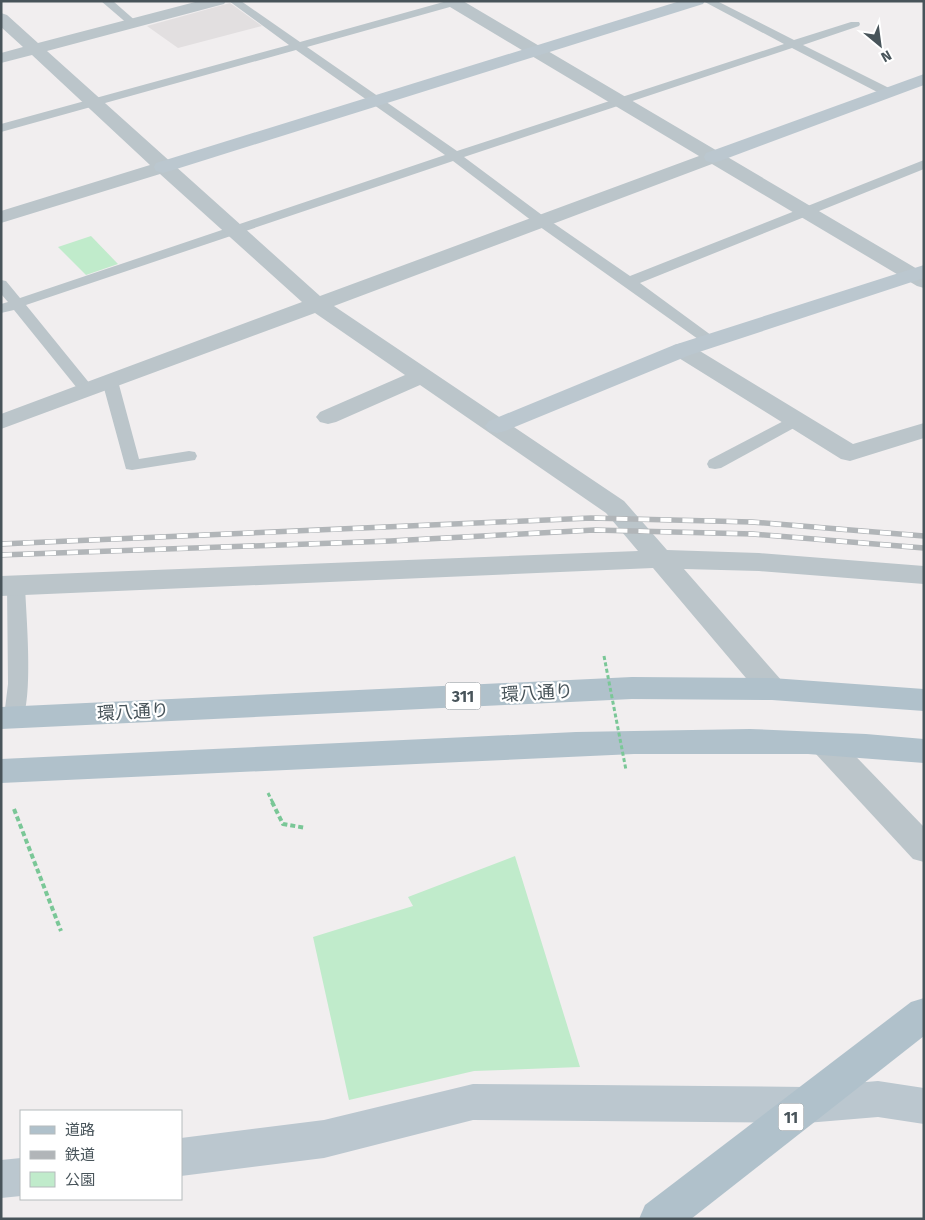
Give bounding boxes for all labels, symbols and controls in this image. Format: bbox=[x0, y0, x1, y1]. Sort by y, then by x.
north arrow bbox=[855, 20, 905, 70]
text: N bbox=[878, 46, 894, 66]
street label: 環八通り bbox=[500, 680, 574, 706]
road number: 311 bbox=[446, 682, 480, 709]
street label: 環八通り bbox=[96, 699, 170, 725]
road number: 11 bbox=[778, 1104, 804, 1130]
legend bbox=[20, 1110, 182, 1200]
text: 道路 bbox=[65, 1121, 95, 1139]
text: 鉄道 bbox=[65, 1146, 95, 1164]
text: 公園 bbox=[65, 1171, 95, 1189]

